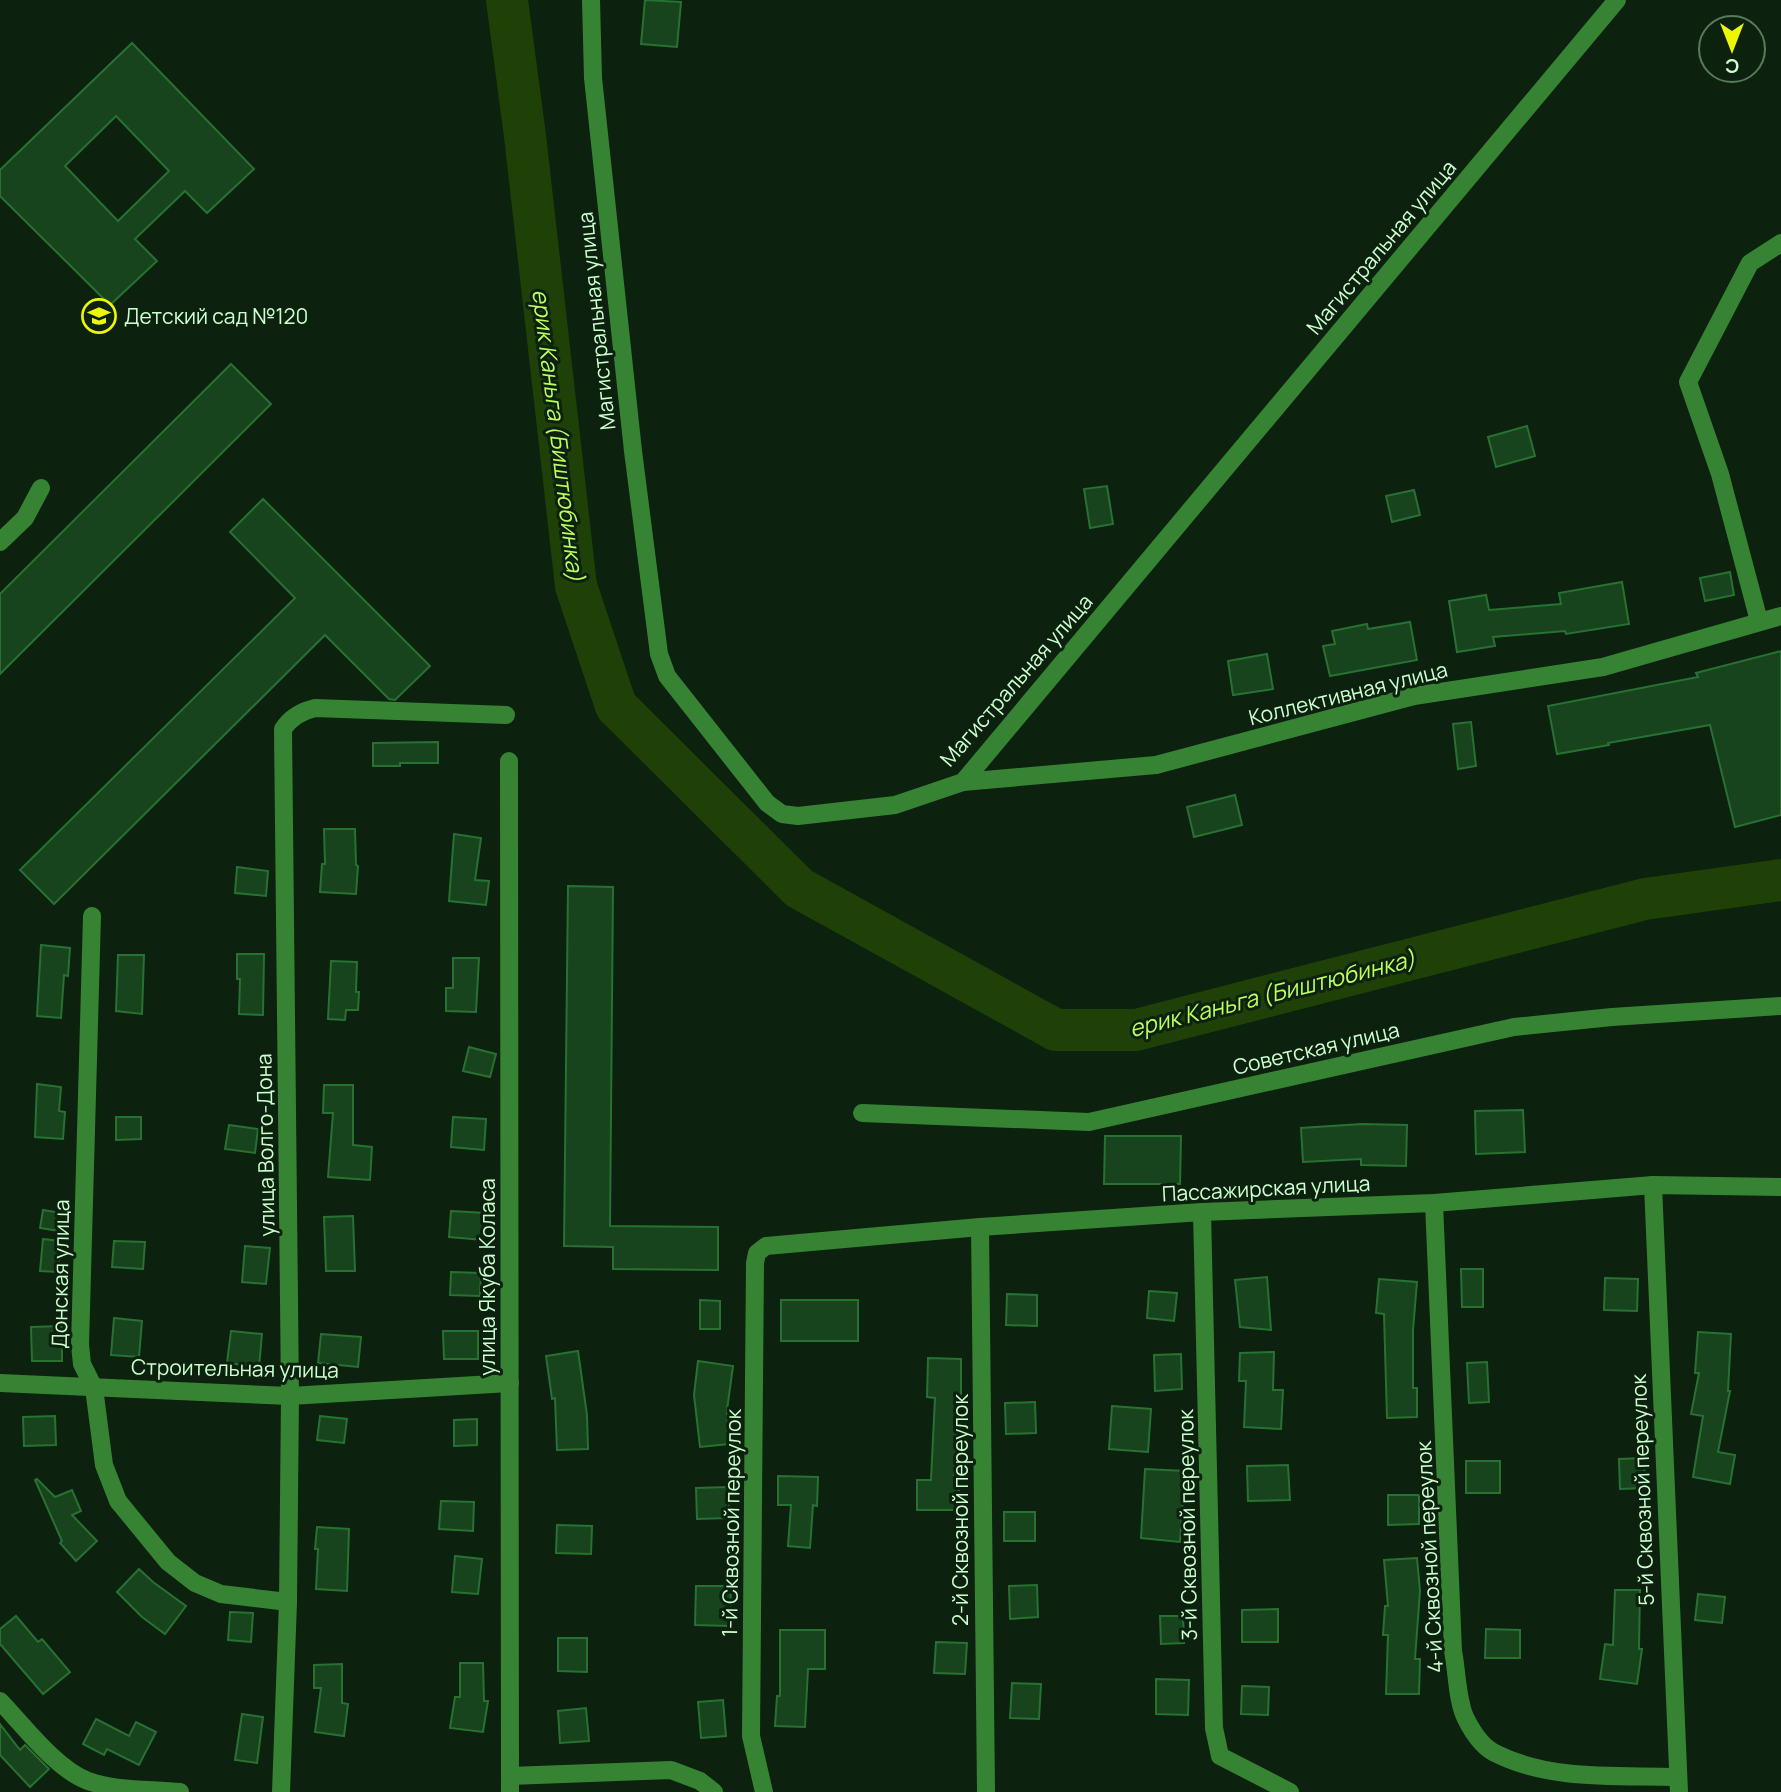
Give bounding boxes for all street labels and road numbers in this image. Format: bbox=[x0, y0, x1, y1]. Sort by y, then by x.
street label: Магистральная улица bbox=[1300, 154, 1462, 340]
street label: Магистральная улица bbox=[571, 210, 621, 432]
street label: Магистральная улица bbox=[933, 588, 1099, 772]
street label: Коллективная улица bbox=[1246, 655, 1450, 731]
street label: Советская улица bbox=[1230, 1015, 1402, 1081]
street label: улица Волго-Дона bbox=[249, 1053, 281, 1237]
street label: Пассажирская улица bbox=[1161, 1169, 1371, 1207]
street label: улица Якуба Коласа bbox=[473, 1178, 501, 1376]
street label: Донская улица bbox=[45, 1199, 75, 1349]
street label: Строительная улица bbox=[131, 1352, 339, 1384]
street label: 5-й Сквозной переулок bbox=[1624, 1373, 1660, 1606]
street label: 2-й Сквозной переулок bbox=[946, 1394, 974, 1626]
street label: 1-й Сквозной переулок bbox=[715, 1408, 747, 1637]
street label: 3-й Сквозной переулок bbox=[1171, 1408, 1203, 1641]
street label: 4-й Сквозной переулок bbox=[1409, 1440, 1449, 1674]

